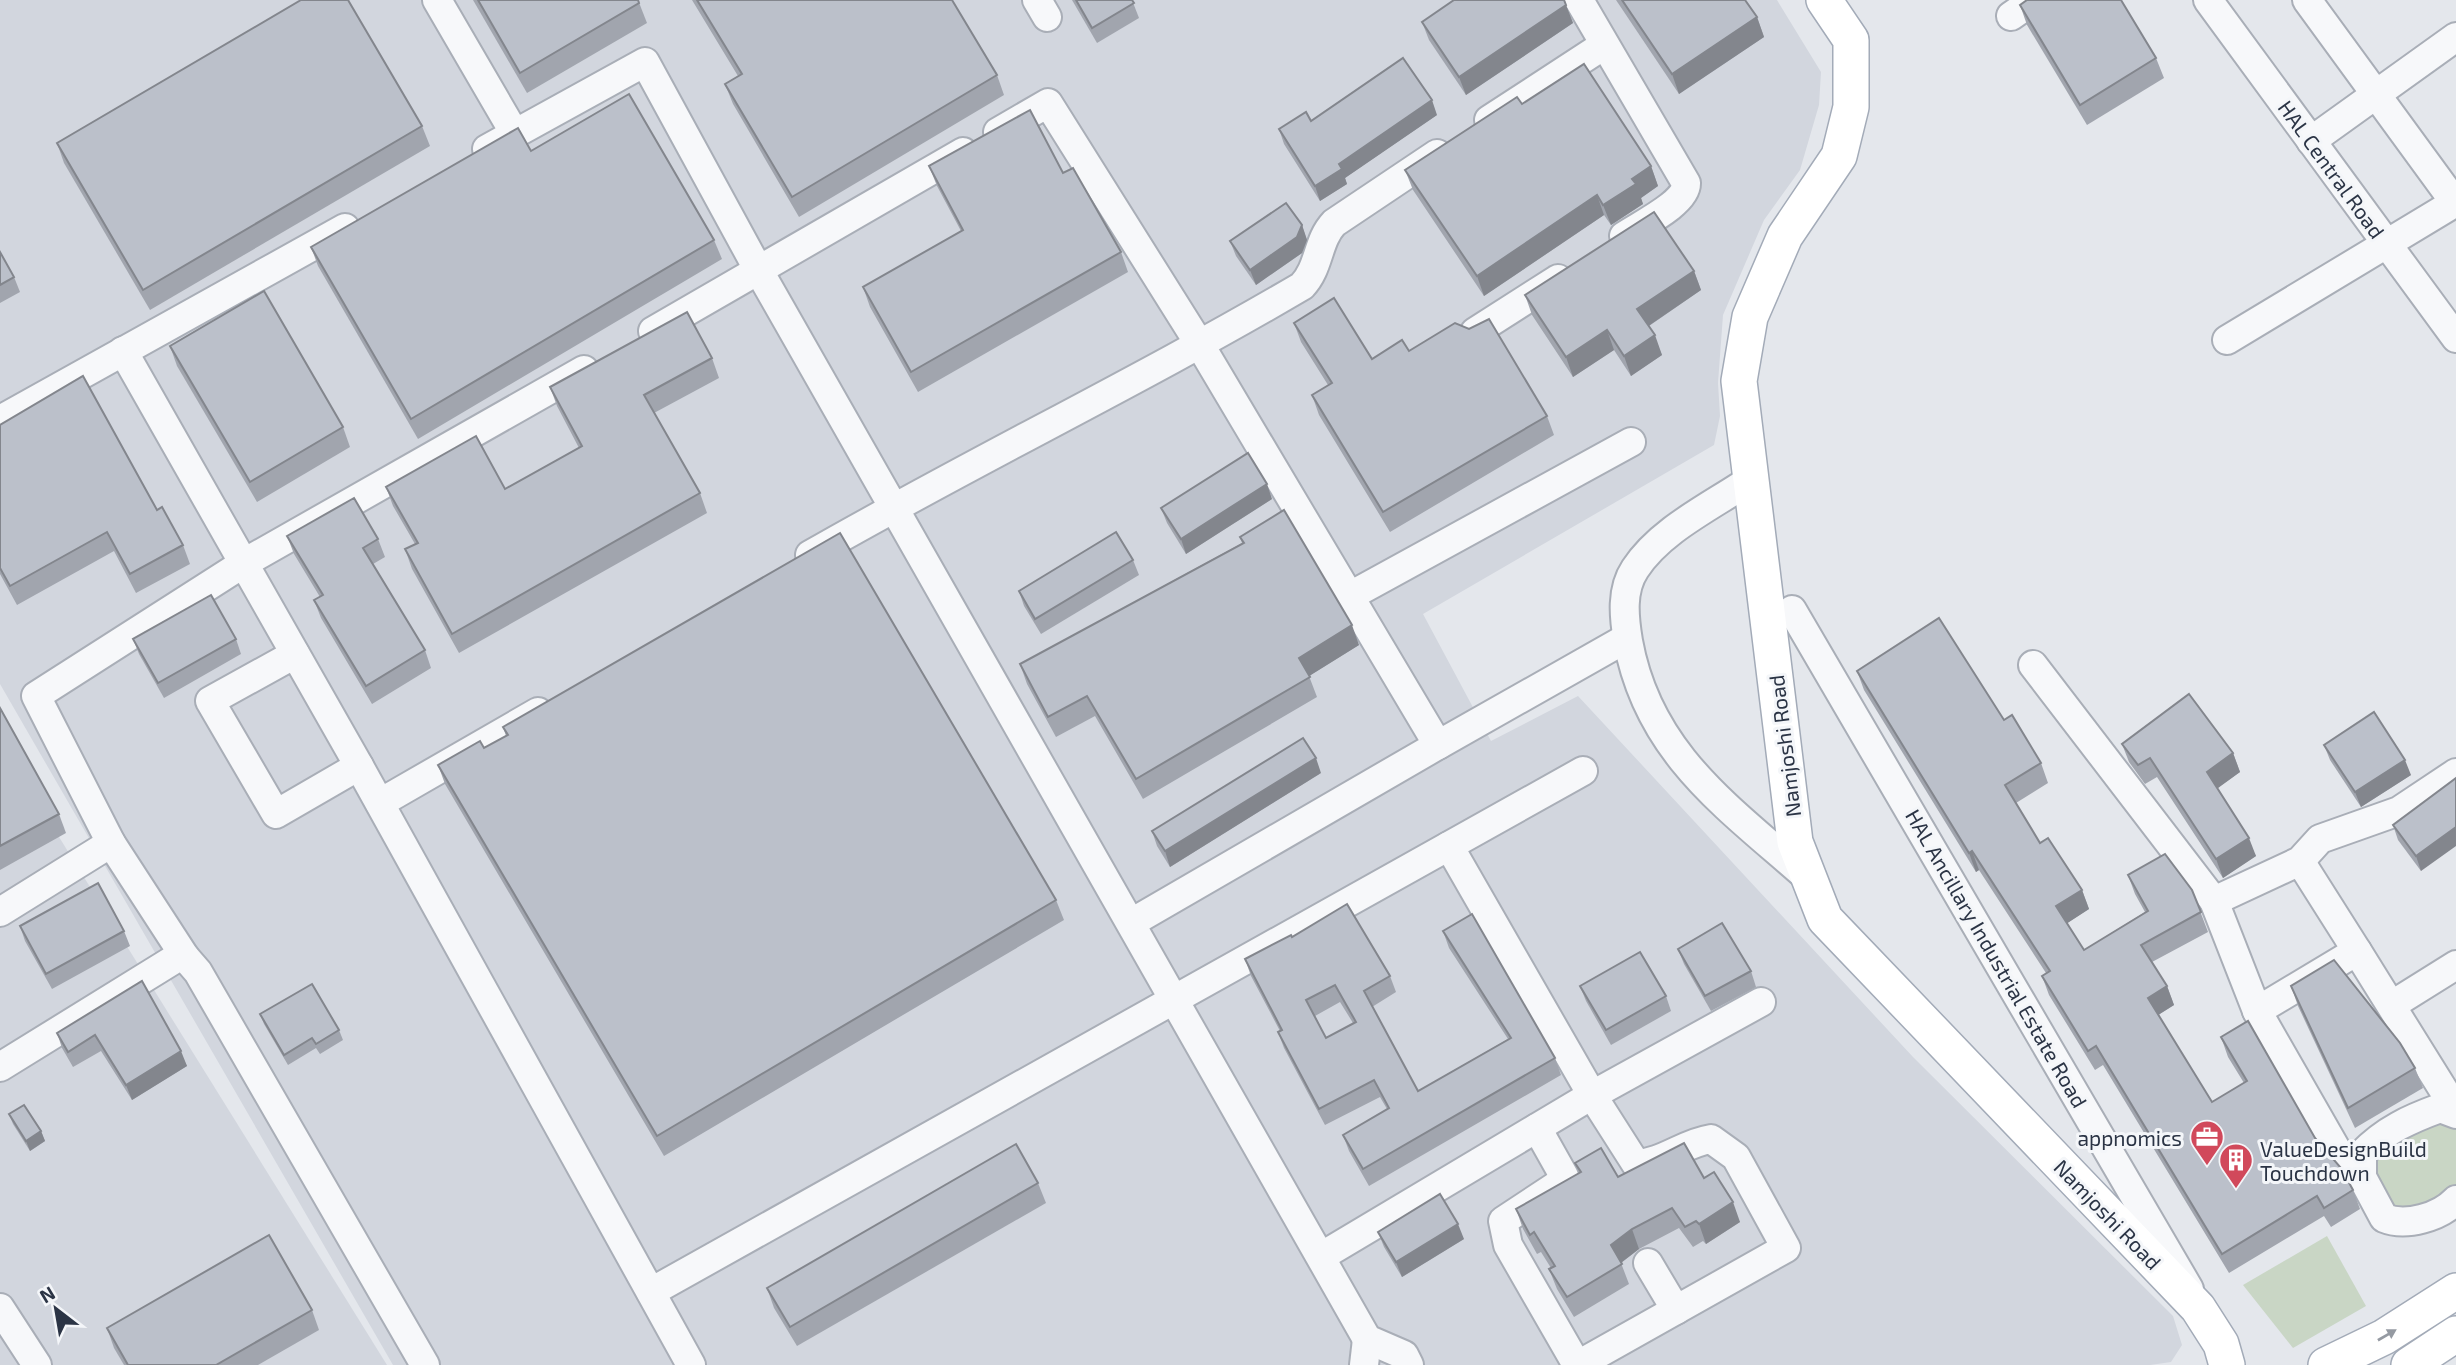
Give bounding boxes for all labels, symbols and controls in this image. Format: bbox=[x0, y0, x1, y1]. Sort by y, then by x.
street label: HAL Central Road bbox=[2274, 95, 2390, 243]
street label: Namjoshi Road bbox=[1763, 673, 1806, 819]
street label: HAL Ancillary Industrial Estate Road bbox=[1901, 804, 2093, 1112]
office icon: appnomics bbox=[2188, 1118, 2226, 1167]
place label: appnomics bbox=[2077, 1125, 2182, 1150]
place label: ValueDesignBuild Touchdown bbox=[2260, 1136, 2427, 1185]
building icon: ValueDesignBuild Touchdown bbox=[2217, 1141, 2255, 1190]
street label: Namjoshi Road bbox=[2049, 1154, 2167, 1275]
north arrow bbox=[21, 1274, 91, 1344]
text: N bbox=[35, 1281, 59, 1307]
one-way arrow bbox=[2377, 1328, 2396, 1341]

